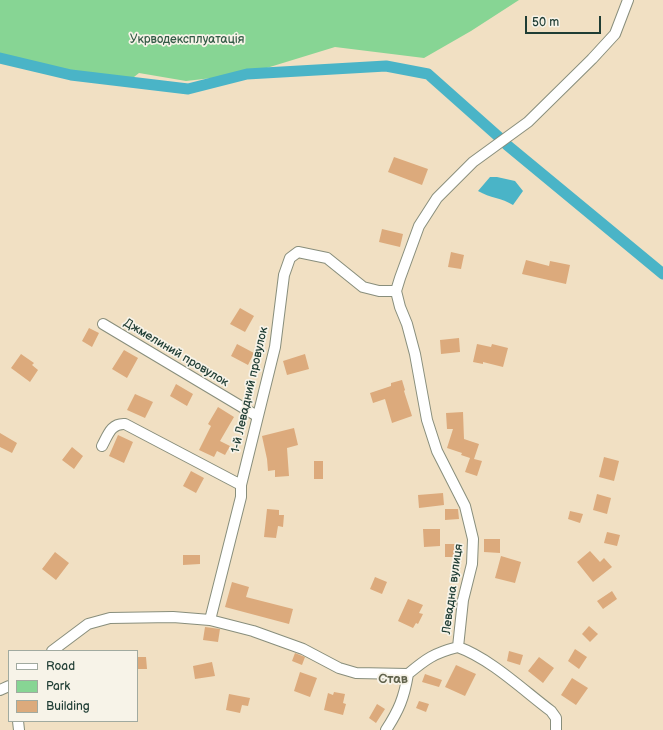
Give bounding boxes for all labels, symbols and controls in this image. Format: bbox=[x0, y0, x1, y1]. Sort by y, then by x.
scale bar bbox=[527, 8, 603, 34]
text: 50 m bbox=[532, 15, 559, 30]
park label: Укрводексплуатація bbox=[130, 33, 244, 47]
street label: Джмелиний провулок bbox=[121, 316, 231, 390]
street label: 1-й Левадний провулок bbox=[228, 326, 272, 454]
street label: Левадна вулиця bbox=[440, 543, 466, 635]
legend bbox=[8, 650, 138, 722]
text: Road bbox=[46, 659, 75, 674]
district label: Став bbox=[378, 672, 408, 688]
text: Park bbox=[46, 679, 70, 694]
text: Building bbox=[46, 699, 90, 714]

